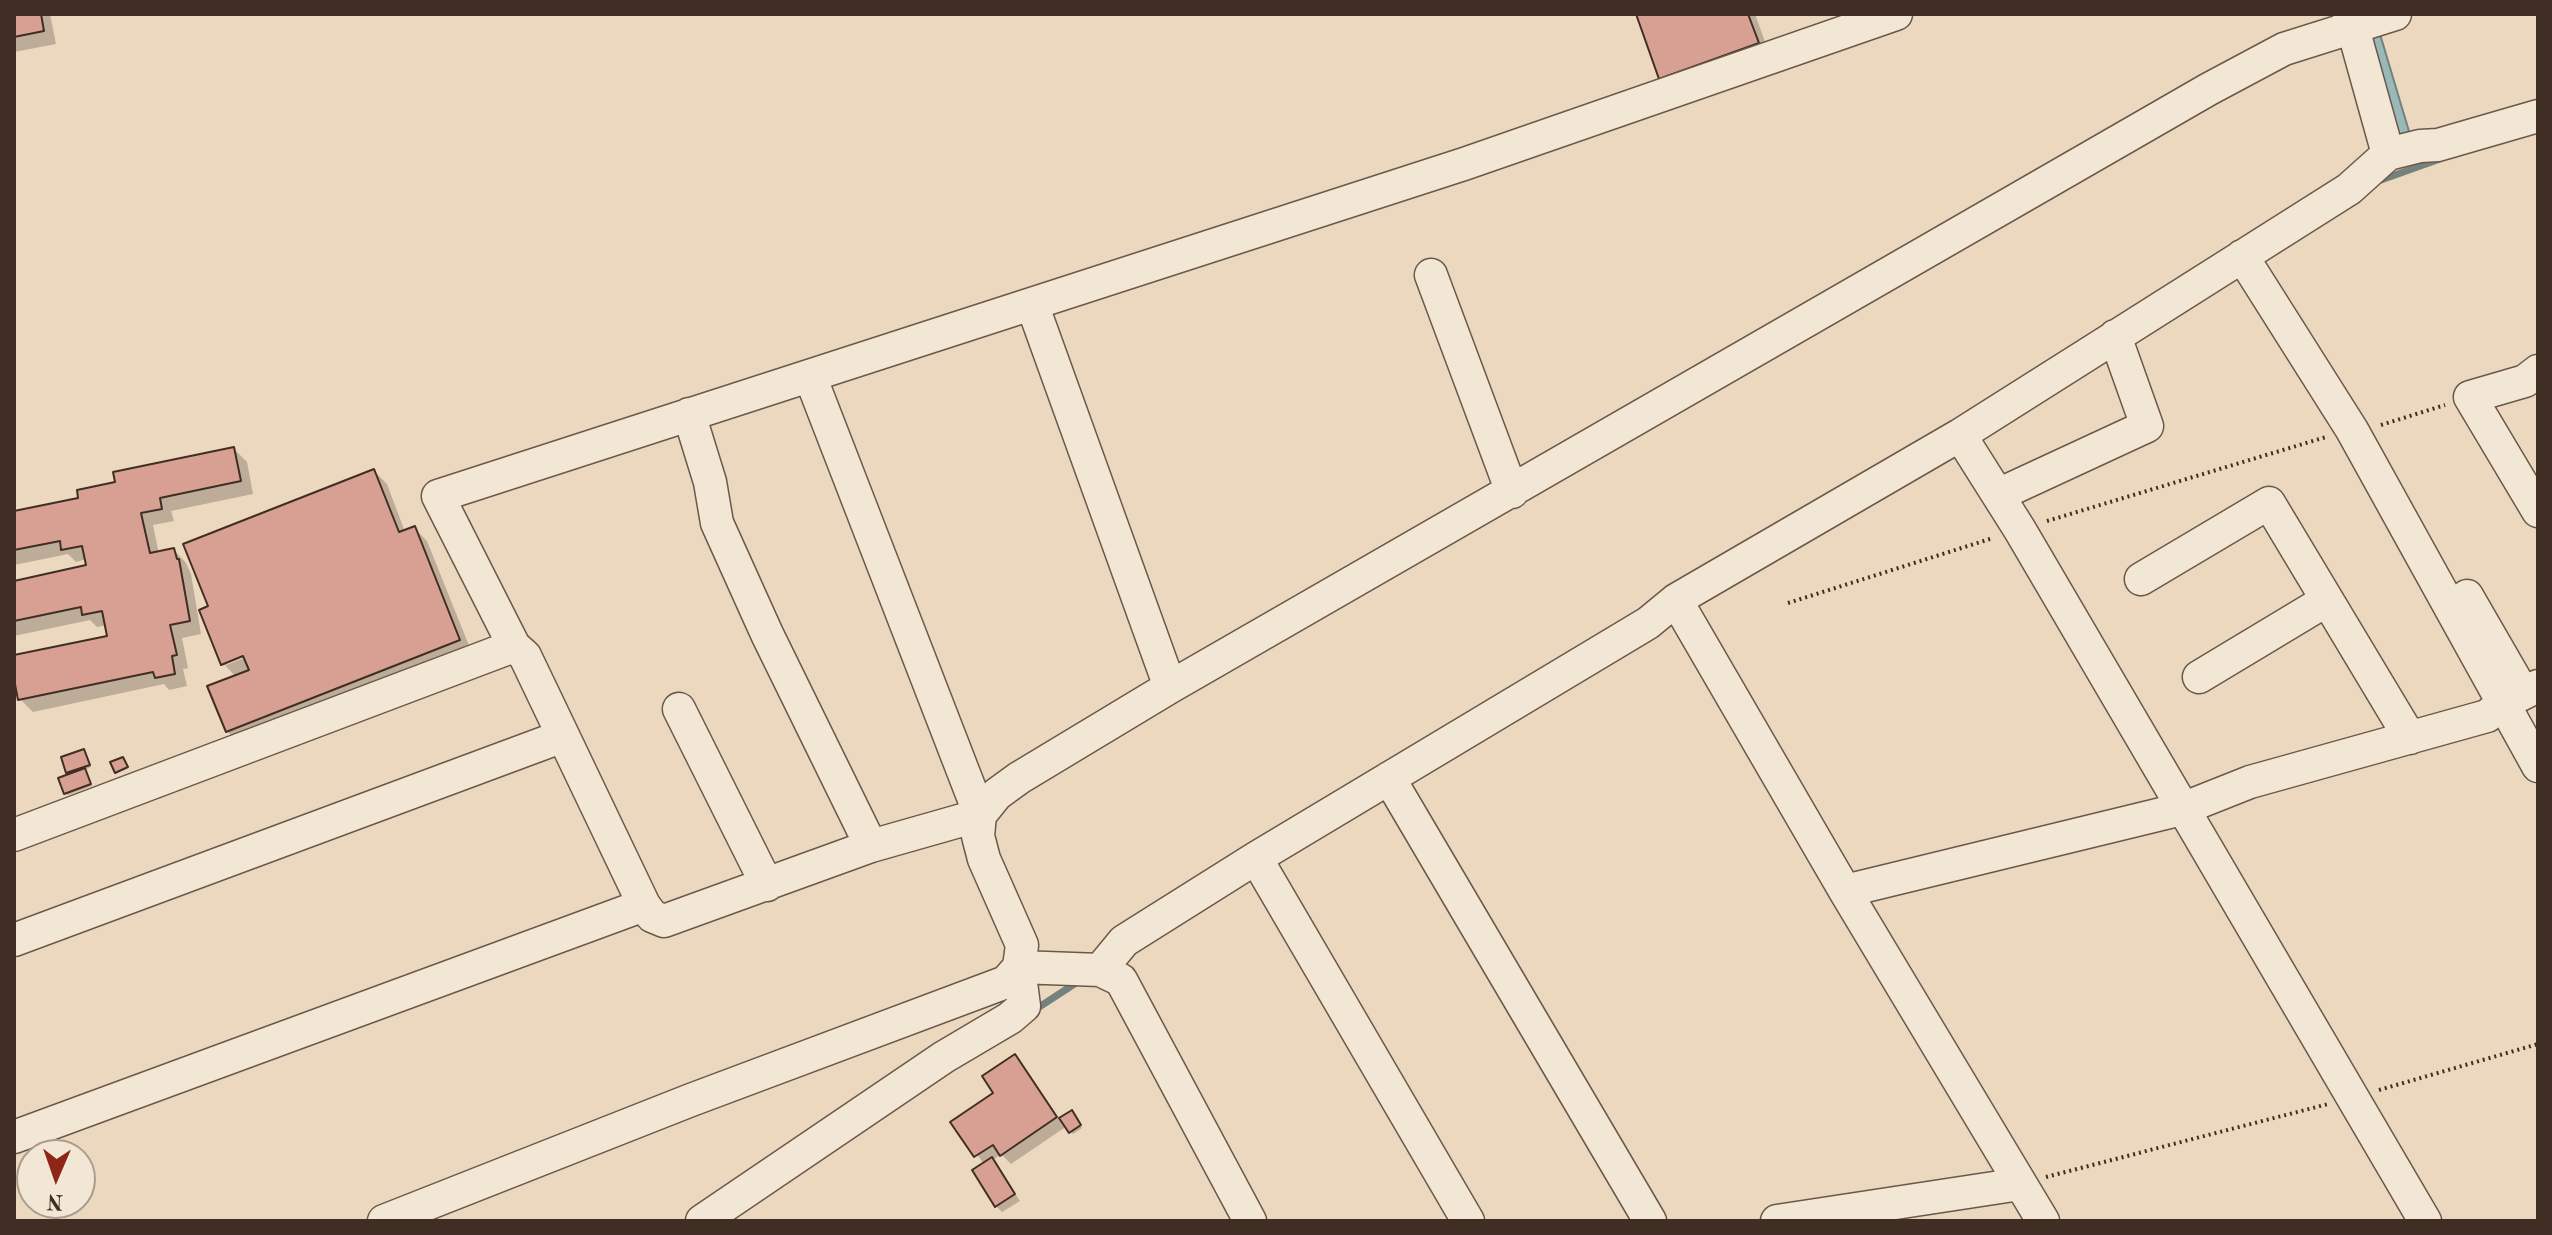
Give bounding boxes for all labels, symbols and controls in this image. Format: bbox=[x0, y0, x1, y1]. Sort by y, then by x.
north arrow bbox=[16, 1139, 96, 1219]
text: N bbox=[46, 1190, 64, 1212]

